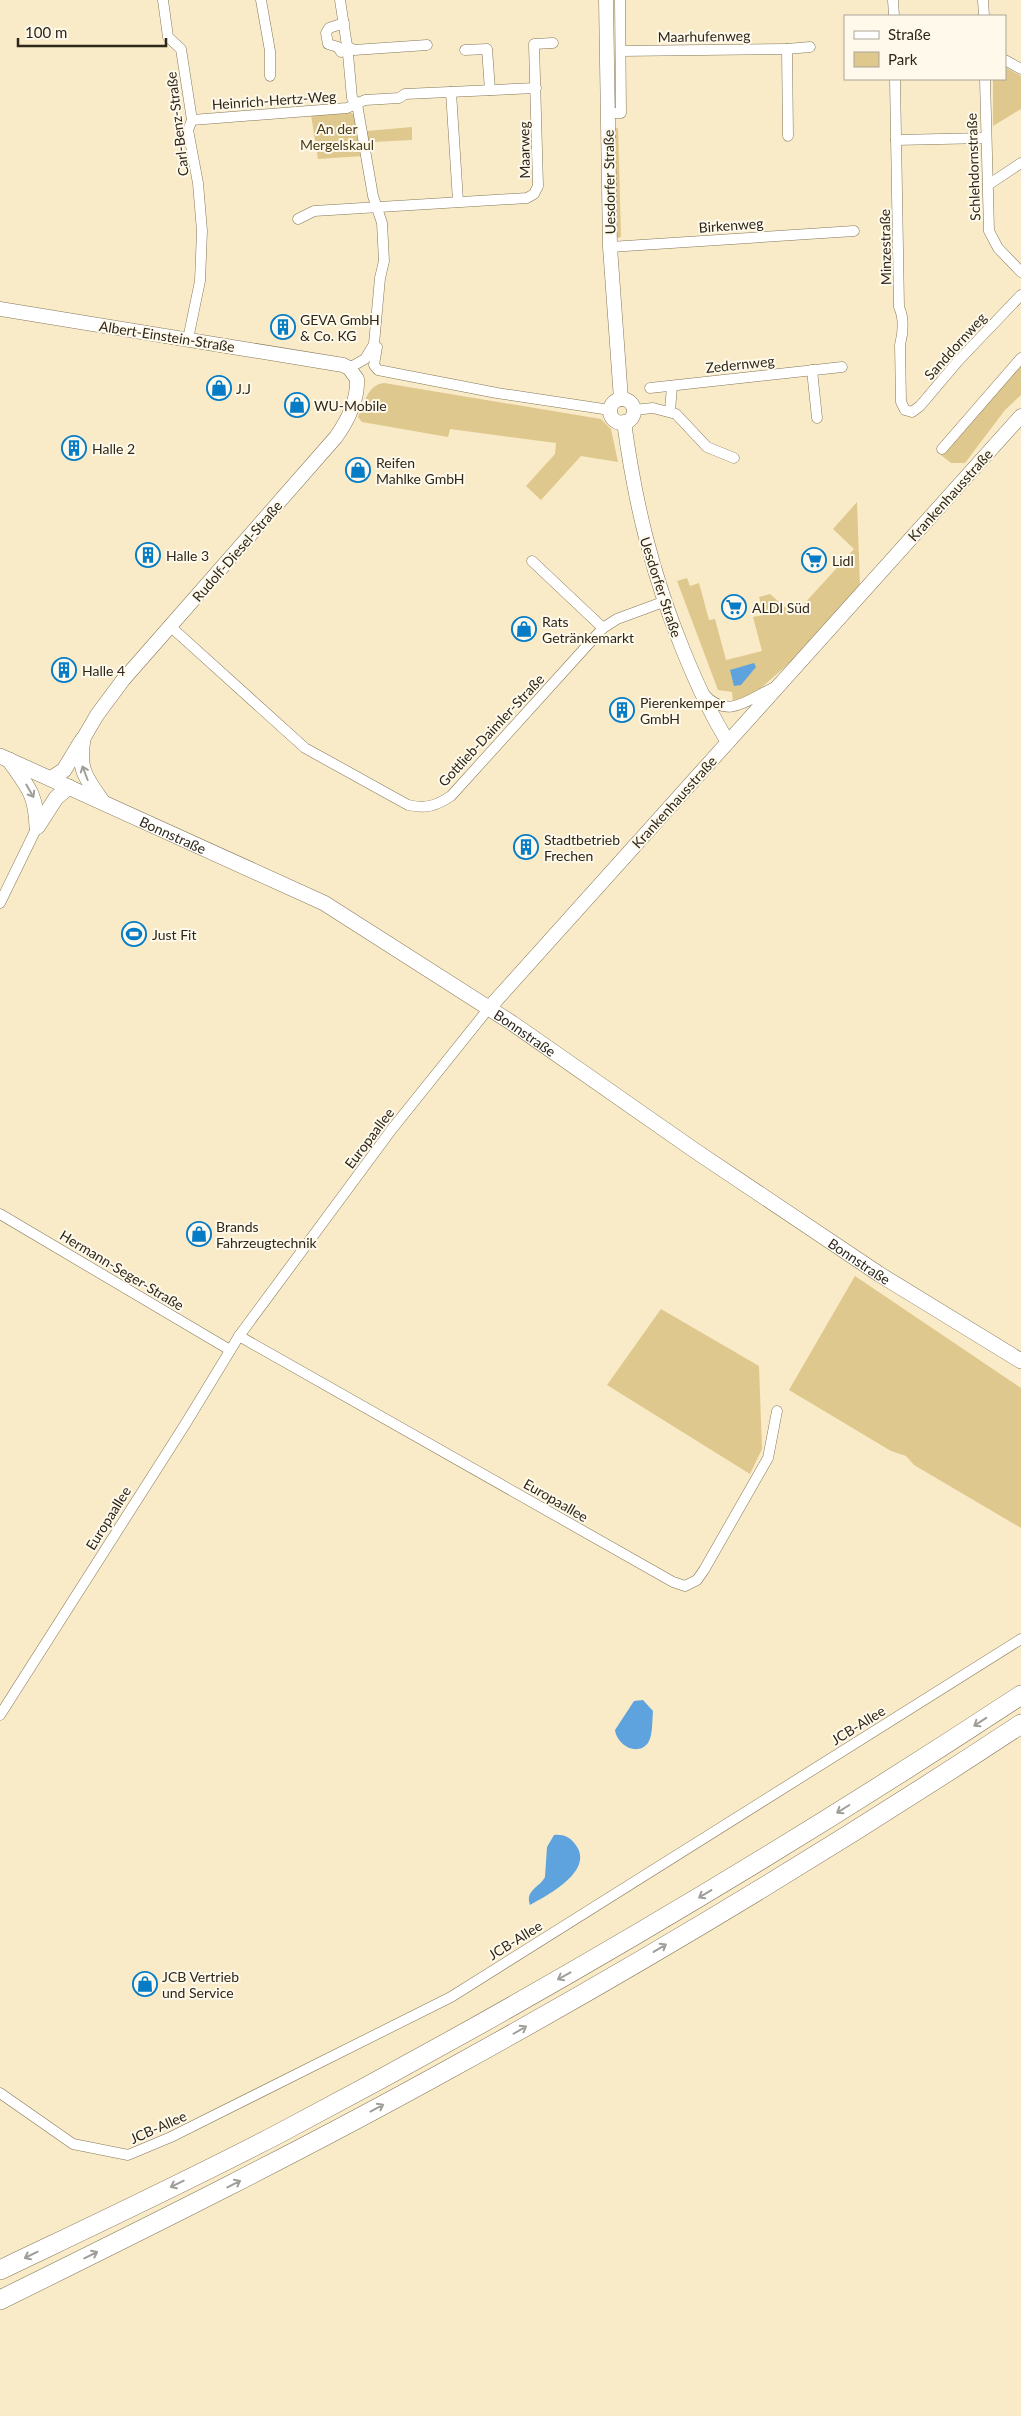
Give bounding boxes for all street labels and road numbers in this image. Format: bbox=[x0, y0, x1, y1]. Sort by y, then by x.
street label: Maarhufenweg bbox=[657, 27, 751, 45]
street label: Carl-Benz-Straße bbox=[162, 71, 192, 177]
street label: Heinrich-Hertz-Weg bbox=[211, 87, 337, 113]
street label: Schlehdornstraße bbox=[963, 113, 983, 221]
street label: Maarweg bbox=[515, 121, 533, 179]
street label: Uesdorfer Straße bbox=[600, 130, 618, 234]
street label: Minzestraße bbox=[876, 209, 894, 285]
street label: Birkenweg bbox=[698, 214, 764, 236]
street label: Sanddornweg bbox=[920, 309, 990, 383]
street label: Albert-Einstein-Straße bbox=[98, 317, 236, 355]
street label: Zedernweg bbox=[705, 352, 775, 376]
street label: Krankenhausstraße bbox=[904, 445, 996, 545]
street label: Rudolf-Diesel-Straße bbox=[189, 497, 285, 605]
street label: Uesdorfer Straße bbox=[637, 535, 685, 639]
street label: Gottlieb-Daimler-Straße bbox=[435, 670, 547, 790]
street label: Krankenhausstraße bbox=[628, 752, 720, 852]
street label: Bonnstraße bbox=[137, 812, 209, 857]
street label: Bonnstraße bbox=[491, 1005, 559, 1060]
street label: Europaallee bbox=[341, 1104, 397, 1172]
street label: Hermann-Seger-Straße bbox=[57, 1226, 187, 1314]
street label: Bonnstraße bbox=[825, 1234, 894, 1288]
street label: Europaallee bbox=[521, 1475, 591, 1525]
street label: Europaallee bbox=[82, 1483, 134, 1553]
street label: JCB-Allee bbox=[828, 1702, 888, 1748]
street label: JCB-Allee bbox=[485, 1917, 545, 1963]
street label: JCB-Allee bbox=[127, 2107, 189, 2147]

